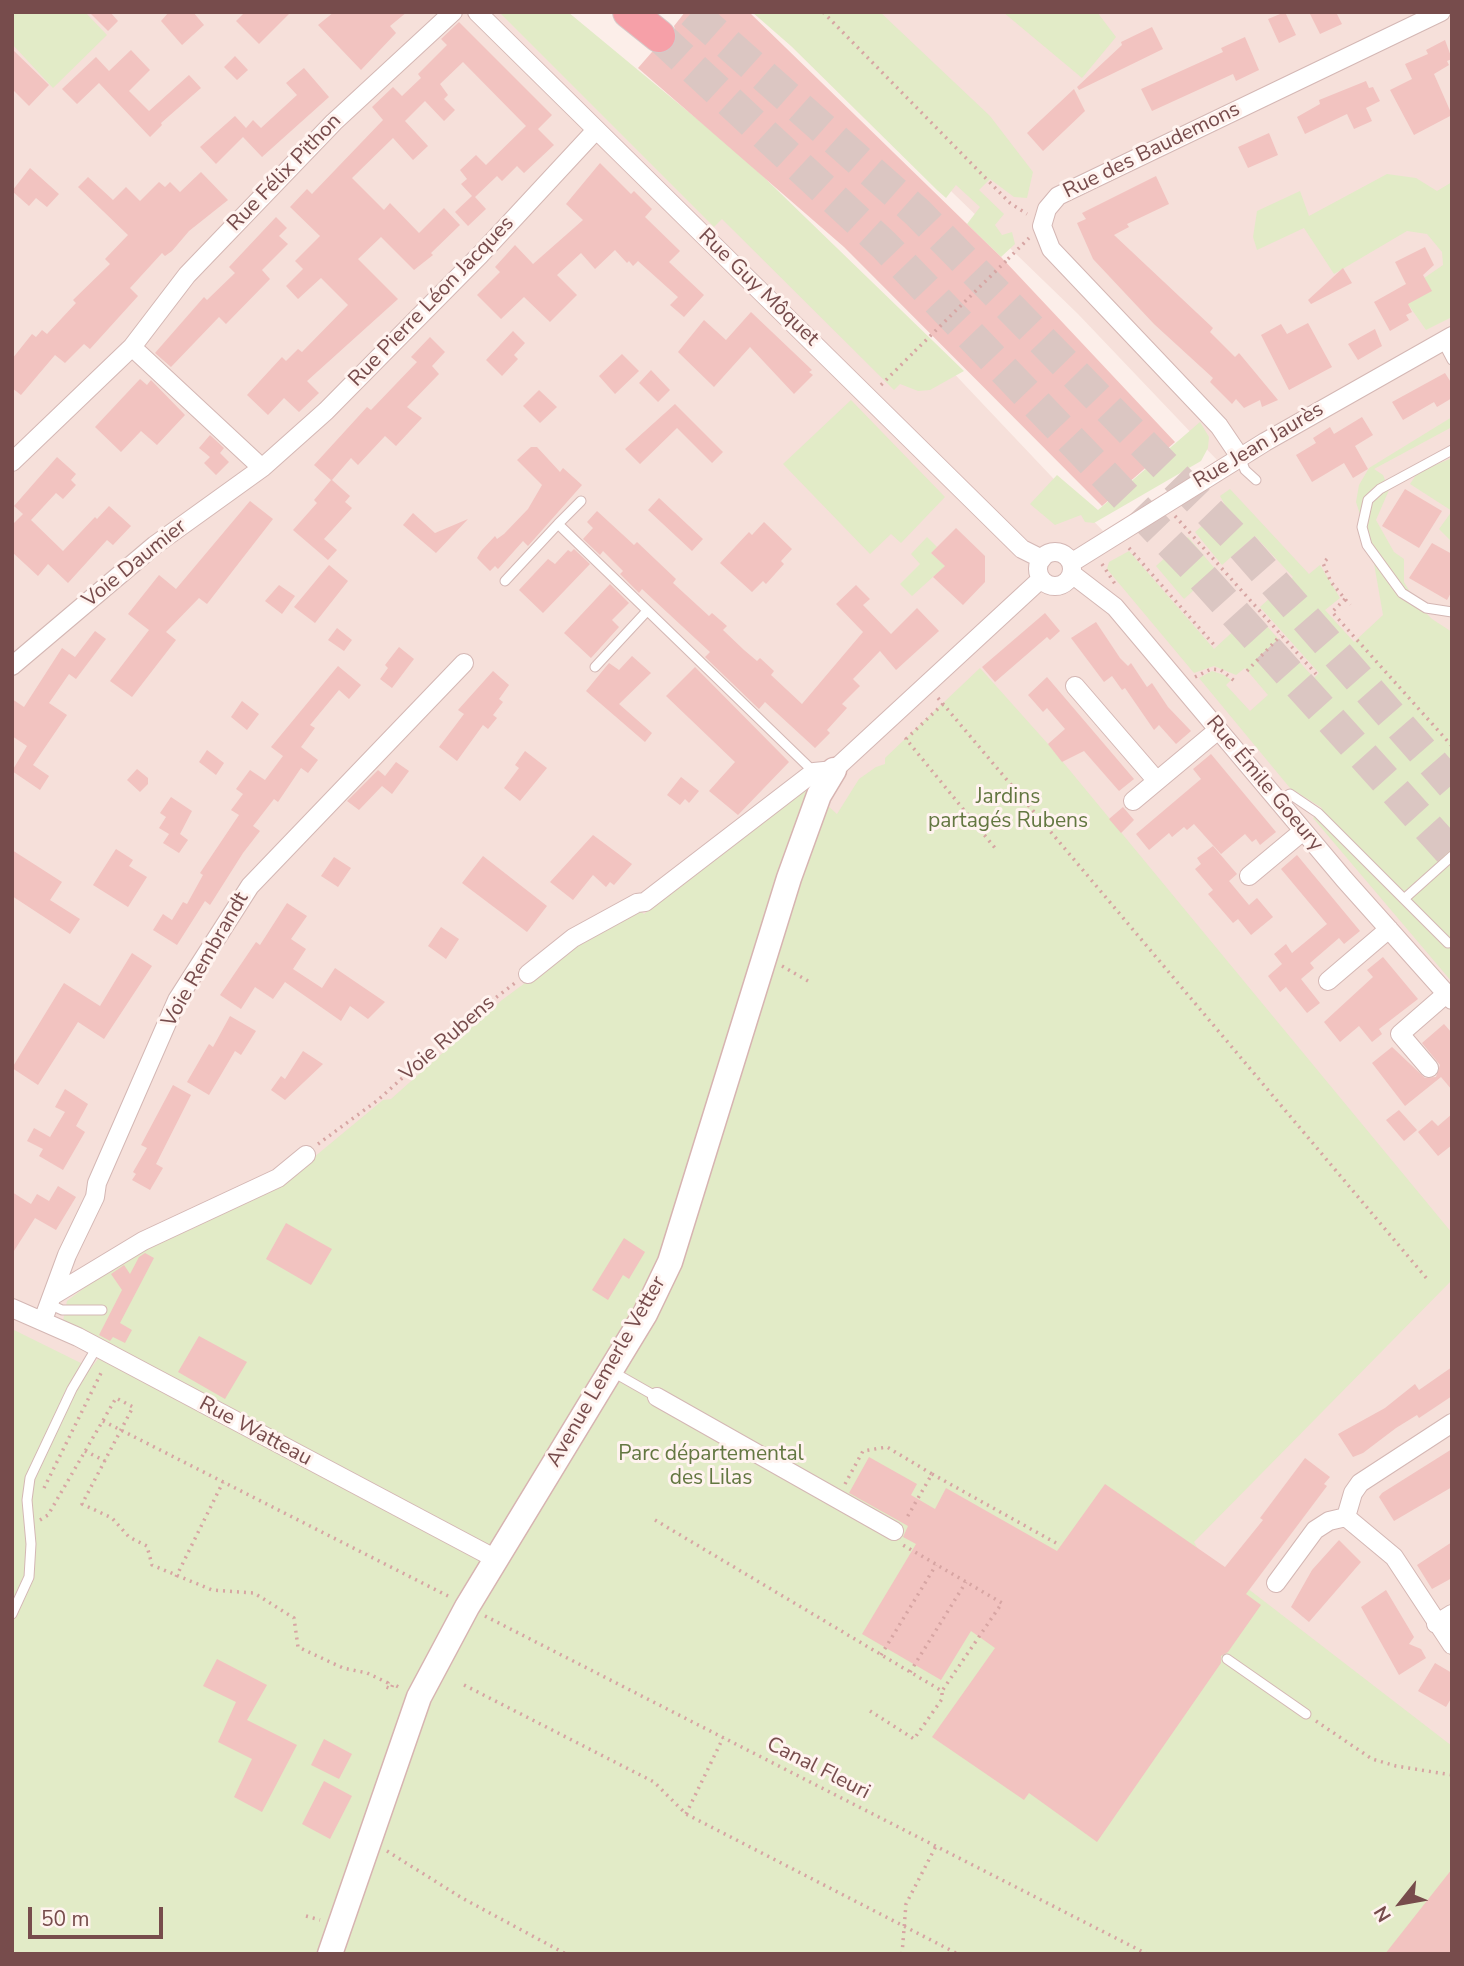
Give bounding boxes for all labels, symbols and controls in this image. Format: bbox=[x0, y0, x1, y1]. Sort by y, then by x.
street label: Rue des Baudemons bbox=[1060, 97, 1244, 205]
street label: Rue Félix Pithon bbox=[223, 109, 347, 237]
street label: Rue Pierre Léon Jacques bbox=[344, 211, 520, 393]
street label: Rue Guy Môquet bbox=[692, 224, 824, 352]
street label: Rue Jean Jaurès bbox=[1189, 397, 1329, 495]
street label: Voie Daumier bbox=[78, 514, 192, 614]
street label: Rue Émile Goeury bbox=[1200, 711, 1328, 857]
park label: Jardins partagés Rubens bbox=[928, 785, 1088, 835]
street label: Voie Rembrandt bbox=[157, 888, 255, 1032]
street label: Voie Rubens bbox=[395, 991, 501, 1087]
street label: Avenue Lemerle Vetter bbox=[542, 1272, 672, 1472]
street label: Rue Watteau bbox=[194, 1392, 316, 1472]
park label: Parc départemental des Lilas bbox=[618, 1442, 804, 1492]
street label: Canal Fleuri bbox=[762, 1732, 874, 1806]
north arrow bbox=[1366, 1868, 1436, 1938]
scale bar bbox=[32, 1892, 166, 1936]
text: N bbox=[1368, 1901, 1398, 1927]
text: 50 m bbox=[41, 1905, 90, 1933]

